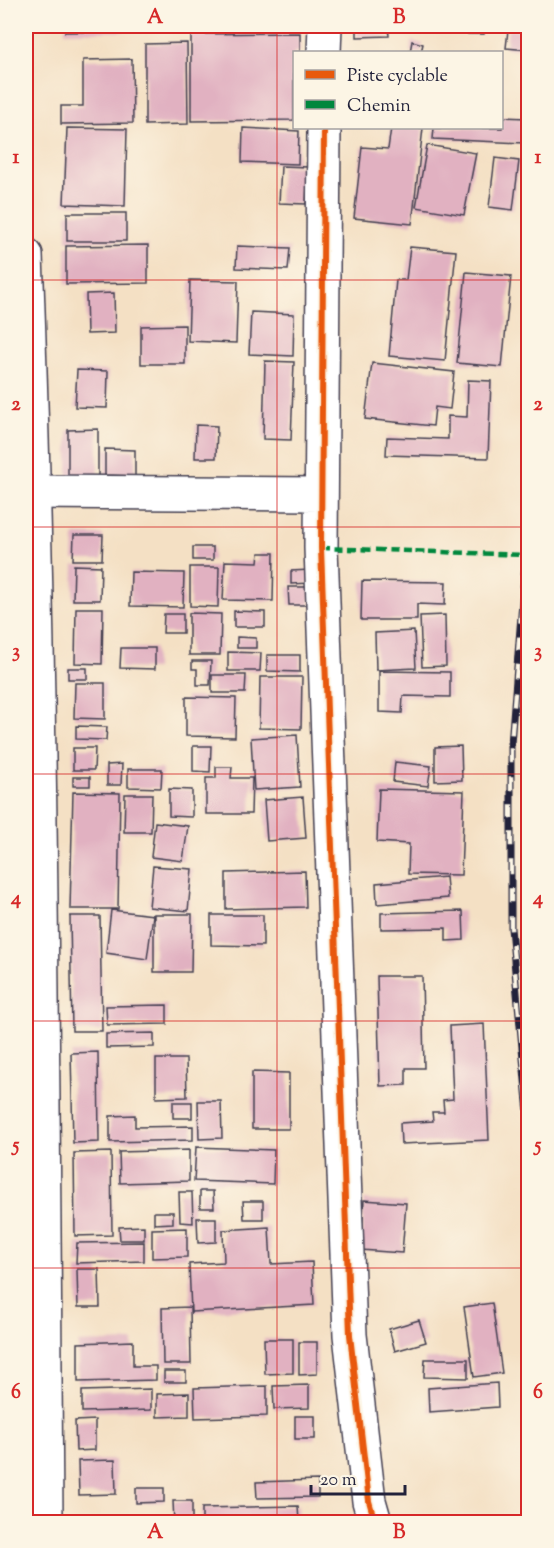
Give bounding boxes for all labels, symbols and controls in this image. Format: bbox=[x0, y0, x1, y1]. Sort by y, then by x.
text: A bbox=[147, 4, 164, 33]
text: B bbox=[393, 4, 406, 33]
legend bbox=[293, 51, 503, 129]
text: Piste cyclable bbox=[347, 64, 448, 90]
text: Chemin bbox=[347, 94, 411, 120]
text: 1 bbox=[13, 144, 20, 173]
text: 1 bbox=[535, 144, 542, 173]
text: 2 bbox=[11, 391, 21, 420]
text: 2 bbox=[533, 391, 543, 420]
text: 3 bbox=[12, 638, 20, 667]
text: 3 bbox=[534, 638, 542, 667]
text: 4 bbox=[10, 885, 21, 914]
text: 4 bbox=[532, 885, 543, 914]
text: 5 bbox=[11, 1132, 20, 1161]
text: 5 bbox=[533, 1132, 542, 1161]
text: 6 bbox=[11, 1379, 21, 1408]
text: 6 bbox=[533, 1379, 543, 1408]
scale bar bbox=[311, 1458, 406, 1496]
text: 20 m bbox=[320, 1468, 357, 1494]
text: A bbox=[147, 1519, 164, 1548]
text: B bbox=[393, 1519, 406, 1548]

